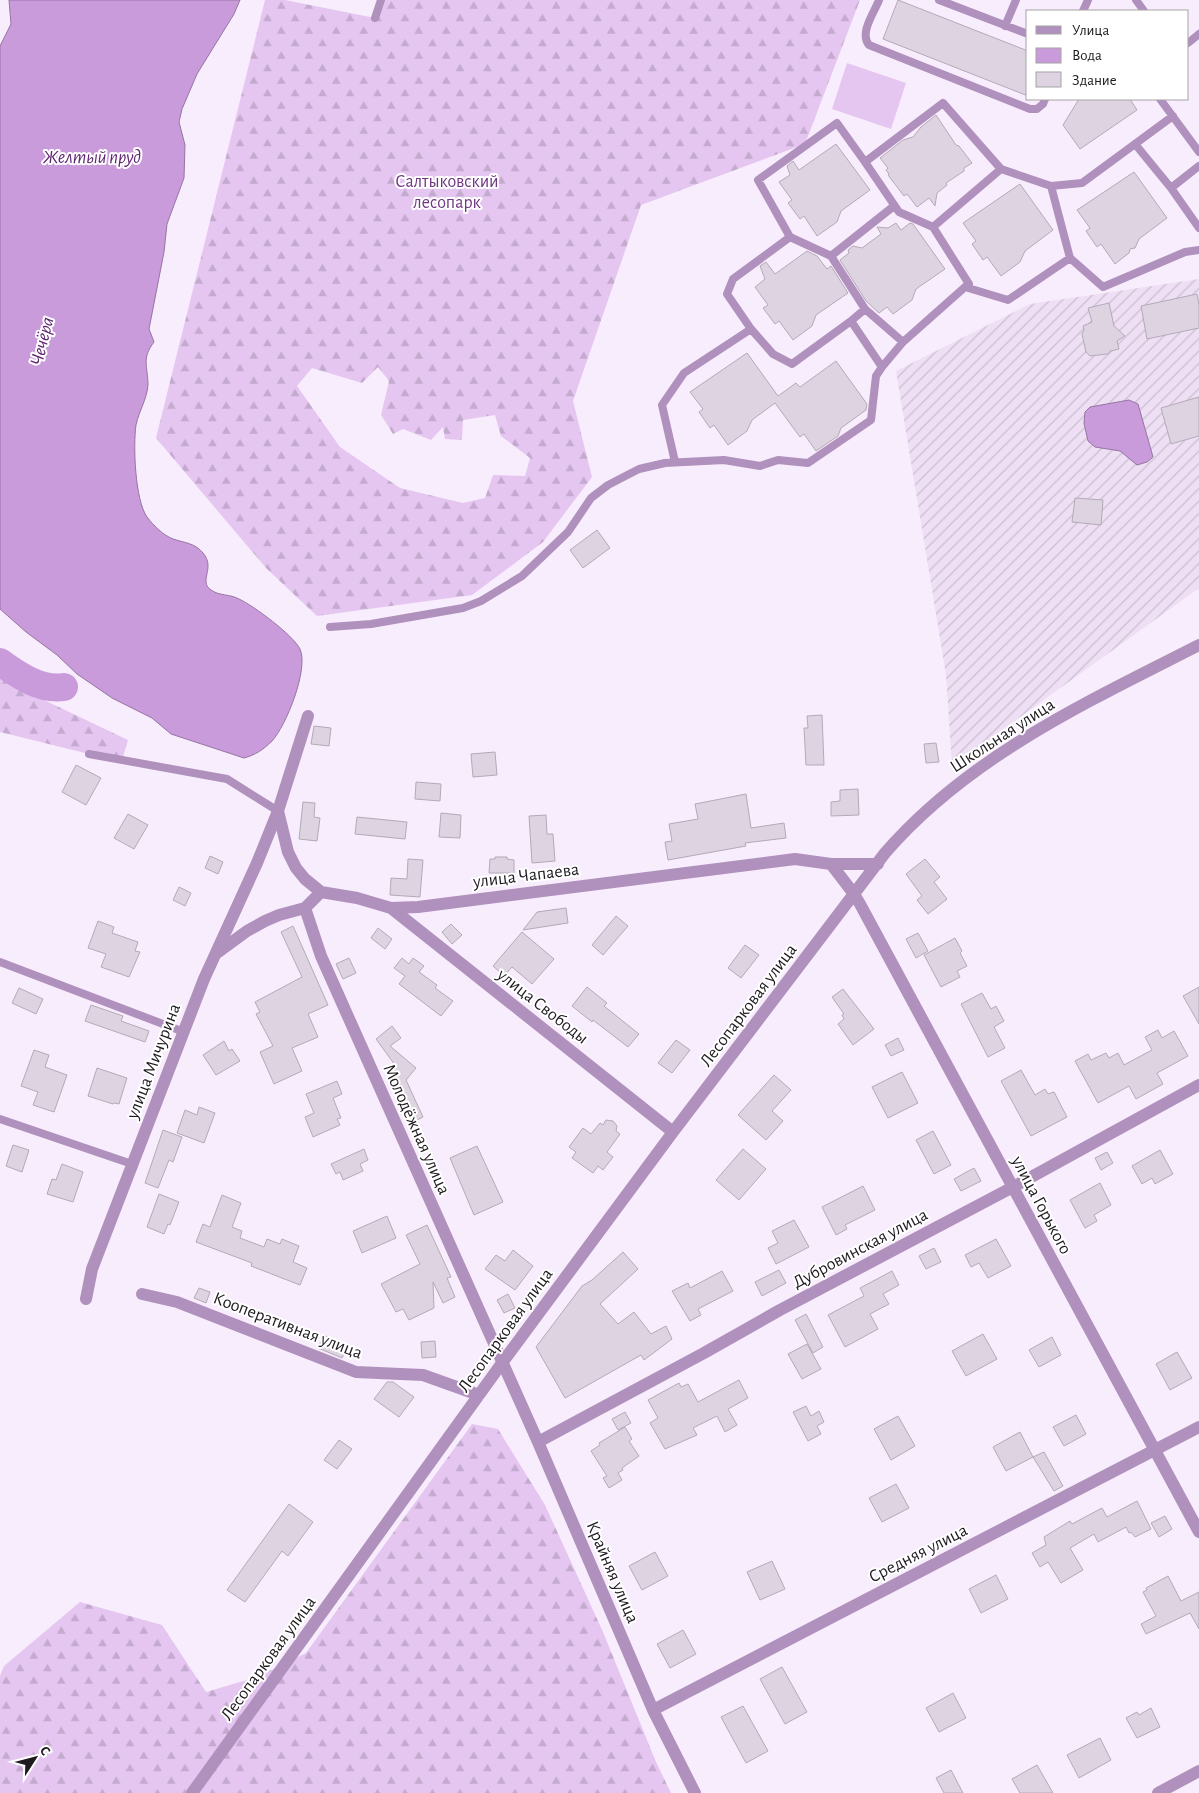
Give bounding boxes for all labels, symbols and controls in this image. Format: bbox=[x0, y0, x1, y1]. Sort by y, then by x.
legend bbox=[1026, 10, 1189, 100]
text: Улица bbox=[1072, 23, 1109, 38]
text: Вода bbox=[1072, 48, 1102, 63]
text: Здание bbox=[1072, 73, 1117, 88]
water label: Желтый пруд bbox=[43, 148, 141, 167]
park label: Салтыковский лесопарк bbox=[395, 173, 499, 212]
water label: Чечёра bbox=[27, 315, 58, 367]
street label: Школьная улица bbox=[947, 695, 1058, 776]
street label: улица Чапаева bbox=[471, 861, 580, 892]
street label: Лесопарковая улица bbox=[697, 941, 801, 1070]
street label: улица Свободы bbox=[493, 964, 592, 1048]
street label: улица Мичурина bbox=[123, 1001, 184, 1122]
street label: Молодёжная улица bbox=[379, 1061, 453, 1197]
street label: улица Горького bbox=[1007, 1153, 1074, 1257]
street label: Дубровинская улица bbox=[790, 1205, 931, 1292]
street label: Лесопарковая улица bbox=[455, 1265, 557, 1396]
street label: Кооперативная улица bbox=[211, 1289, 365, 1363]
street label: Крайняя улица bbox=[583, 1519, 642, 1626]
street label: Средняя улица bbox=[866, 1521, 971, 1586]
street label: Лесопарковая улица bbox=[218, 1593, 320, 1724]
north arrow bbox=[10, 1733, 60, 1783]
text: С bbox=[37, 1744, 53, 1758]

